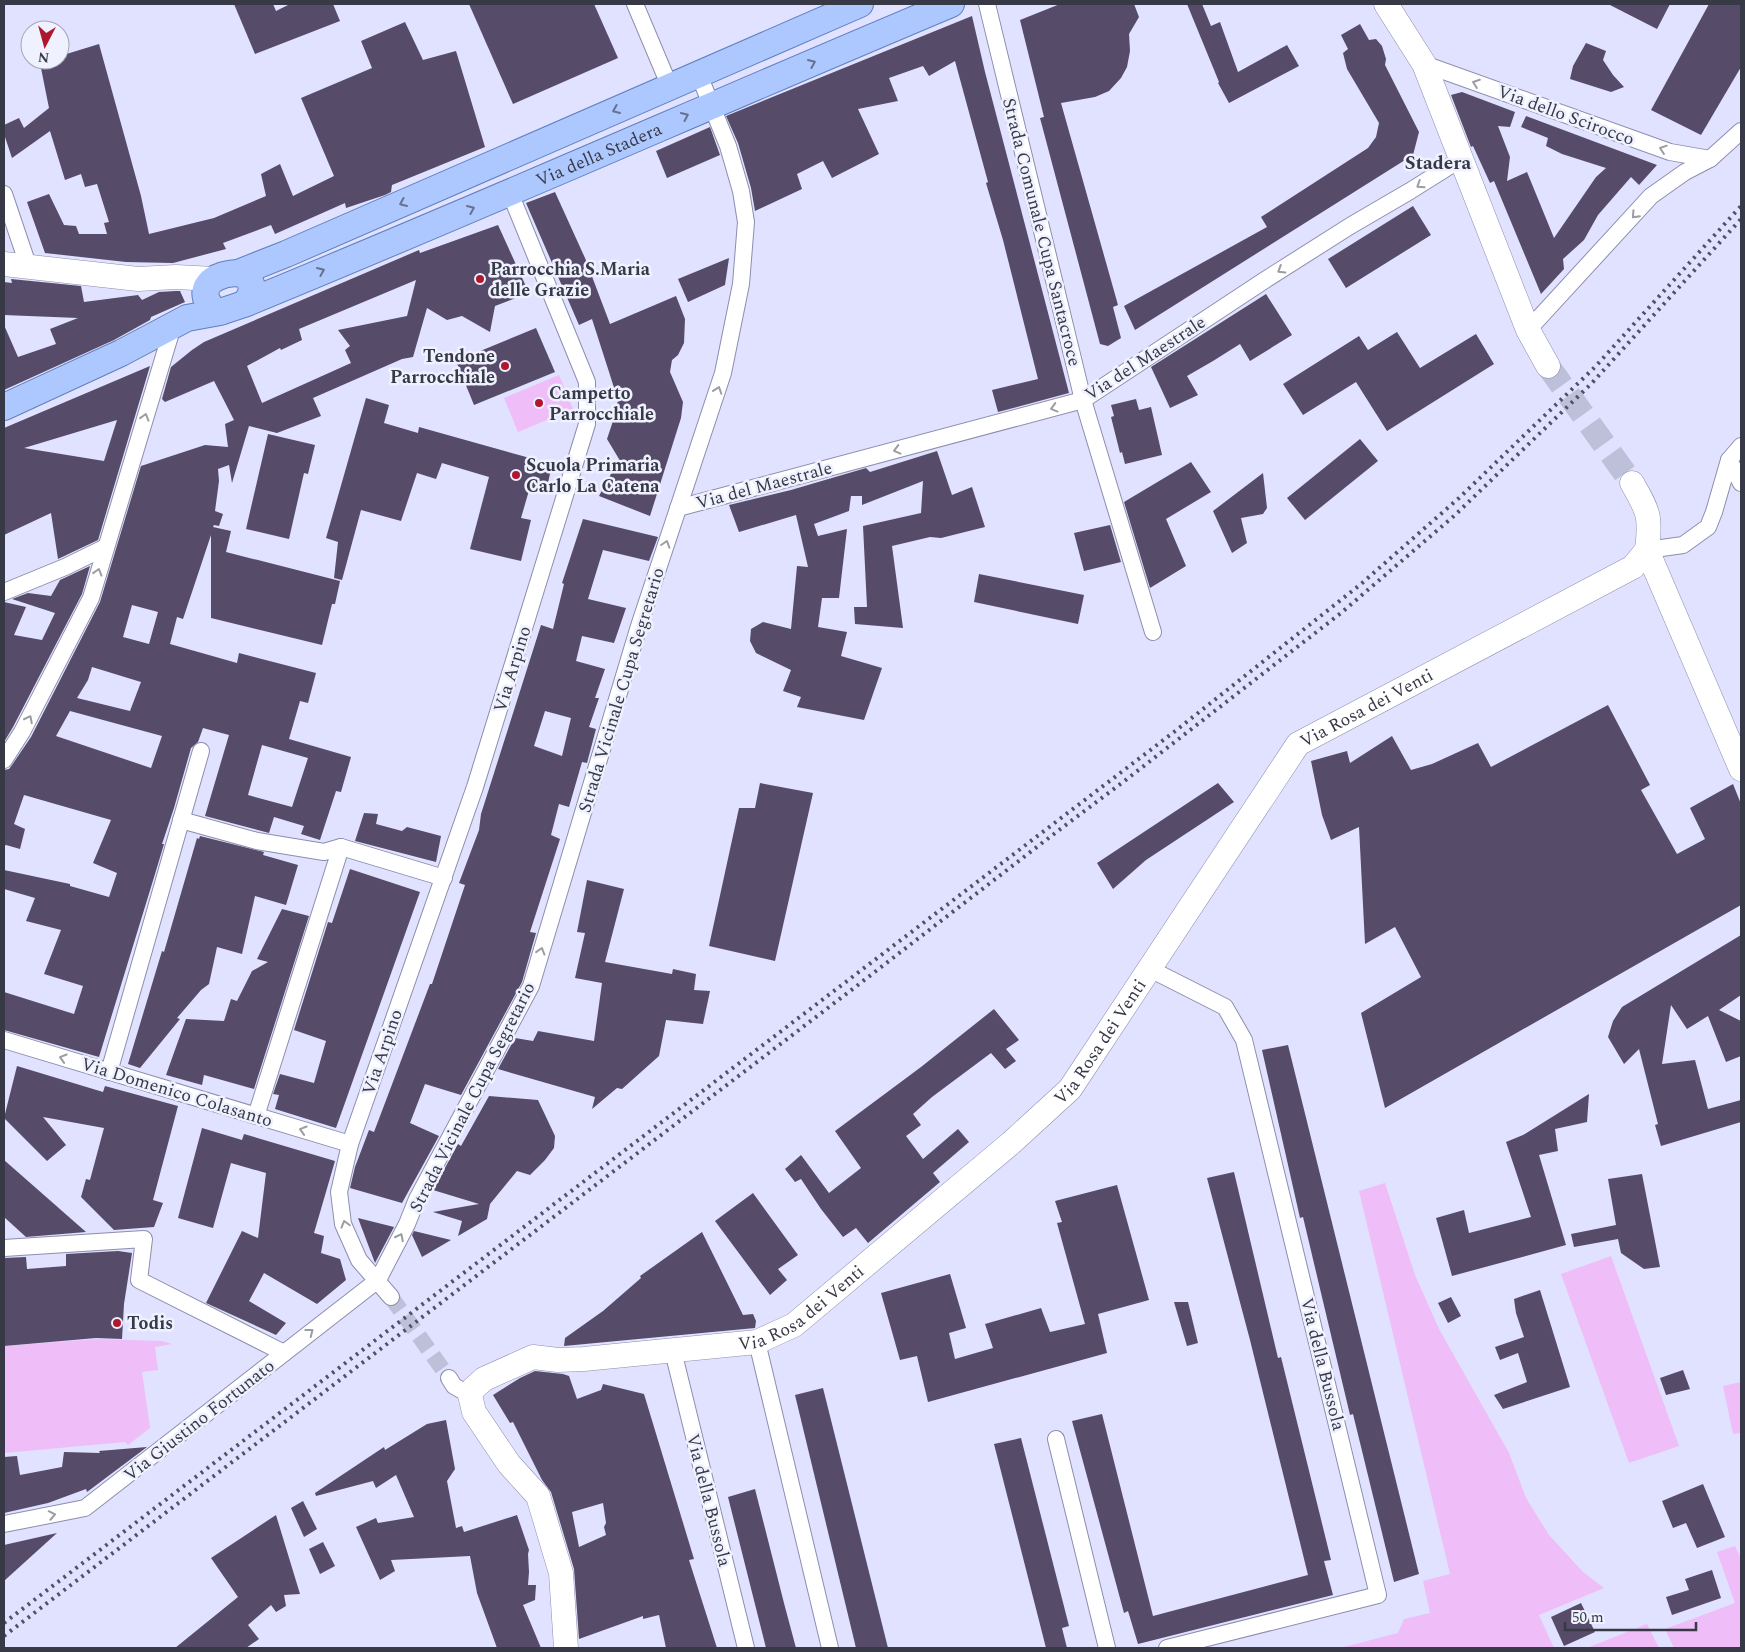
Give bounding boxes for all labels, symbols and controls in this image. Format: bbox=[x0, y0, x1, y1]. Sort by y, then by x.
north arrow bbox=[20, 20, 70, 70]
text: N bbox=[37, 46, 50, 68]
one-way arrow bbox=[807, 58, 816, 69]
street label: Via dello Scirocco bbox=[1494, 78, 1638, 153]
one-way arrow bbox=[1473, 79, 1481, 89]
street label: Strada Comunale Cupa Santacroce bbox=[995, 95, 1088, 369]
one-way arrow bbox=[612, 104, 621, 115]
one-way arrow bbox=[680, 112, 689, 123]
street label: Via della Stadera bbox=[532, 116, 667, 194]
one-way arrow bbox=[1659, 145, 1667, 155]
district label: Stadera bbox=[1405, 149, 1471, 178]
one-way arrow bbox=[1416, 179, 1425, 188]
one-way arrow bbox=[399, 196, 408, 207]
one-way arrow bbox=[467, 205, 475, 215]
one-way arrow bbox=[1631, 209, 1640, 218]
place label: Parrocchia S.Maria delle Grazie bbox=[490, 256, 651, 304]
one-way arrow bbox=[1278, 263, 1287, 273]
one-way arrow bbox=[317, 267, 325, 277]
marker: Parrocchia S.Maria delle Grazie bbox=[474, 273, 486, 285]
street label: Via del Maestrale bbox=[1079, 309, 1211, 408]
place label: Tendone Parrocchiale bbox=[390, 343, 495, 391]
marker: Tendone Parrocchiale bbox=[499, 360, 511, 372]
place label: Campetto Parrocchiale bbox=[549, 380, 654, 428]
one-way arrow bbox=[712, 386, 722, 395]
marker: Campetto Parrocchiale bbox=[533, 397, 545, 409]
one-way arrow bbox=[1050, 402, 1058, 412]
one-way arrow bbox=[140, 413, 150, 421]
one-way arrow bbox=[893, 444, 901, 454]
place label: Scuola Primaria Carlo La Catena bbox=[526, 452, 660, 500]
street label: Via del Maestrale bbox=[693, 454, 835, 517]
marker: Scuola Primaria Carlo La Catena bbox=[510, 469, 522, 481]
one-way arrow bbox=[660, 541, 670, 549]
street label: Strada Vicinale Cupa Segretario bbox=[571, 564, 672, 816]
one-way arrow bbox=[93, 569, 103, 577]
street label: Via Arpino bbox=[487, 623, 538, 716]
street label: Via Rosa dei Venti bbox=[1295, 662, 1438, 755]
one-way arrow bbox=[23, 715, 33, 724]
one-way arrow bbox=[536, 947, 546, 955]
street label: Via Rosa dei Venti bbox=[1048, 974, 1153, 1111]
street label: Strada Vicinale Cupa Segretario bbox=[402, 977, 542, 1217]
street label: Via Arpino bbox=[355, 1006, 410, 1099]
street label: Via Domenico Colasanto bbox=[78, 1050, 276, 1134]
one-way arrow bbox=[60, 1054, 68, 1064]
one-way arrow bbox=[299, 1126, 308, 1136]
one-way arrow bbox=[340, 1221, 350, 1229]
one-way arrow bbox=[394, 1233, 404, 1242]
street label: Via Rosa dei Venti bbox=[737, 1259, 870, 1358]
street label: Via della Bussola bbox=[1293, 1295, 1352, 1434]
place label: Todis bbox=[127, 1310, 173, 1337]
marker: Todis bbox=[111, 1317, 123, 1329]
one-way arrow bbox=[304, 1330, 313, 1338]
street label: Via Giustino Fortunato bbox=[118, 1353, 281, 1488]
street label: Via della Bussola bbox=[679, 1431, 738, 1570]
one-way arrow bbox=[47, 1510, 56, 1521]
scale bar bbox=[1565, 1600, 1696, 1632]
text: 50 m bbox=[1572, 1606, 1604, 1629]

